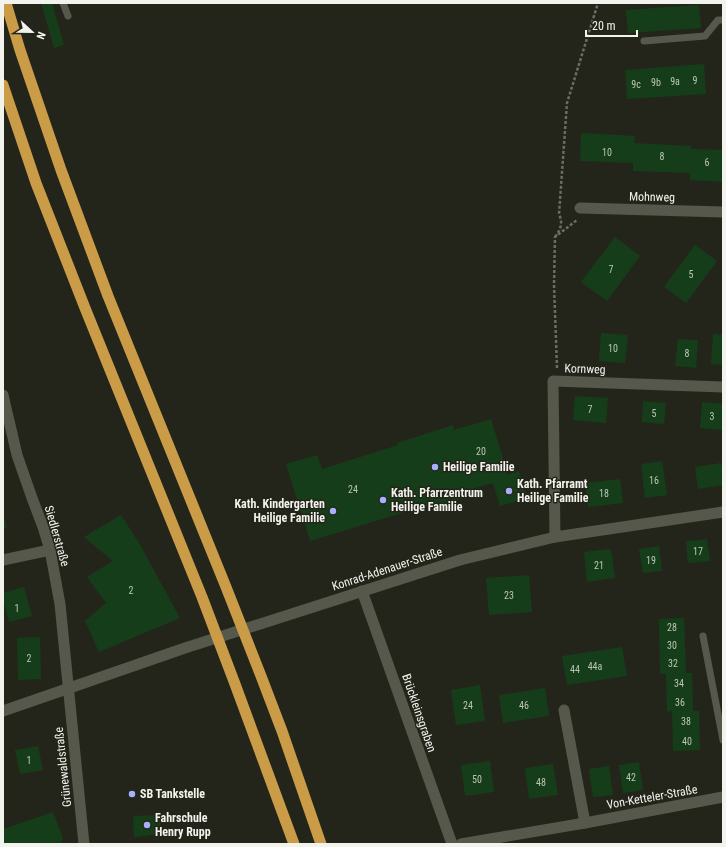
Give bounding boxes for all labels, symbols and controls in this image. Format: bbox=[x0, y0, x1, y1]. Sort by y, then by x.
north arrow bbox=[12, 12, 52, 52]
scale bar bbox=[586, 12, 637, 38]
text: 20 m bbox=[592, 19, 616, 33]
text: N bbox=[33, 30, 48, 41]
house number: 9 bbox=[693, 75, 698, 86]
house number: 9a bbox=[670, 76, 680, 87]
house number: 9b bbox=[651, 77, 661, 88]
house number: 9c bbox=[631, 79, 641, 90]
house number: 10 bbox=[602, 147, 612, 158]
house number: 8 bbox=[660, 151, 665, 162]
house number: 6 bbox=[705, 157, 710, 168]
street label: Mohnweg bbox=[629, 190, 675, 204]
house number: 7 bbox=[609, 264, 614, 275]
house number: 5 bbox=[689, 269, 694, 280]
house number: 10 bbox=[608, 343, 618, 354]
house number: 8 bbox=[685, 348, 690, 359]
street label: Kornweg bbox=[564, 361, 606, 377]
house number: 7 bbox=[588, 404, 593, 415]
house number: 5 bbox=[652, 408, 657, 419]
house number: 3 bbox=[710, 411, 715, 422]
house number: 20 bbox=[476, 446, 486, 457]
place label: Heilige Familie bbox=[443, 460, 515, 474]
marker: Heilige Familie bbox=[430, 462, 440, 472]
house number: 16 bbox=[649, 475, 659, 486]
place label: Kath. Pfarramt Heilige Familie bbox=[517, 477, 589, 505]
house number: 24 bbox=[348, 484, 358, 495]
place label: Kath. Pfarrzentrum Heilige Familie bbox=[391, 486, 483, 514]
marker: Kath. Pfarramt Heilige Familie bbox=[504, 486, 514, 496]
house number: 18 bbox=[599, 488, 609, 499]
marker: Kath. Pfarrzentrum Heilige Familie bbox=[378, 495, 388, 505]
place label: Kath. Kindergarten Heilige Familie bbox=[234, 497, 325, 525]
street label: Siedlerstraße bbox=[42, 504, 72, 568]
marker: Kath. Kindergarten Heilige Familie bbox=[328, 506, 338, 516]
street label: Konrad-Adenauer-Straße bbox=[330, 544, 444, 593]
house number: 17 bbox=[693, 546, 703, 557]
house number: 19 bbox=[646, 555, 656, 566]
house number: 21 bbox=[594, 560, 604, 571]
house number: 2 bbox=[129, 585, 134, 596]
house number: 23 bbox=[504, 590, 514, 601]
house number: 1 bbox=[15, 603, 19, 614]
house number: 28 bbox=[667, 622, 677, 633]
house number: 30 bbox=[667, 640, 677, 651]
house number: 2 bbox=[27, 653, 32, 664]
house number: 32 bbox=[668, 658, 678, 669]
house number: 44a bbox=[588, 661, 603, 672]
house number: 44 bbox=[570, 664, 580, 675]
street label: Brückleinsgraben bbox=[399, 672, 439, 754]
house number: 34 bbox=[674, 678, 684, 689]
house number: 36 bbox=[675, 697, 685, 708]
house number: 24 bbox=[463, 700, 473, 711]
house number: 46 bbox=[519, 700, 529, 711]
house number: 38 bbox=[681, 716, 691, 727]
street label: Grünewaldstraße bbox=[52, 726, 74, 808]
house number: 40 bbox=[682, 736, 692, 747]
house number: 1 bbox=[27, 755, 31, 766]
house number: 42 bbox=[626, 772, 636, 783]
house number: 50 bbox=[472, 774, 482, 785]
house number: 48 bbox=[536, 777, 546, 788]
street label: Von-Ketteler-Straße bbox=[606, 782, 699, 812]
place label: SB Tankstelle bbox=[140, 787, 205, 801]
marker: SB Tankstelle bbox=[127, 789, 137, 799]
place label: Fahrschule Henry Rupp bbox=[155, 811, 211, 839]
marker: Fahrschule Henry Rupp bbox=[142, 820, 152, 830]

